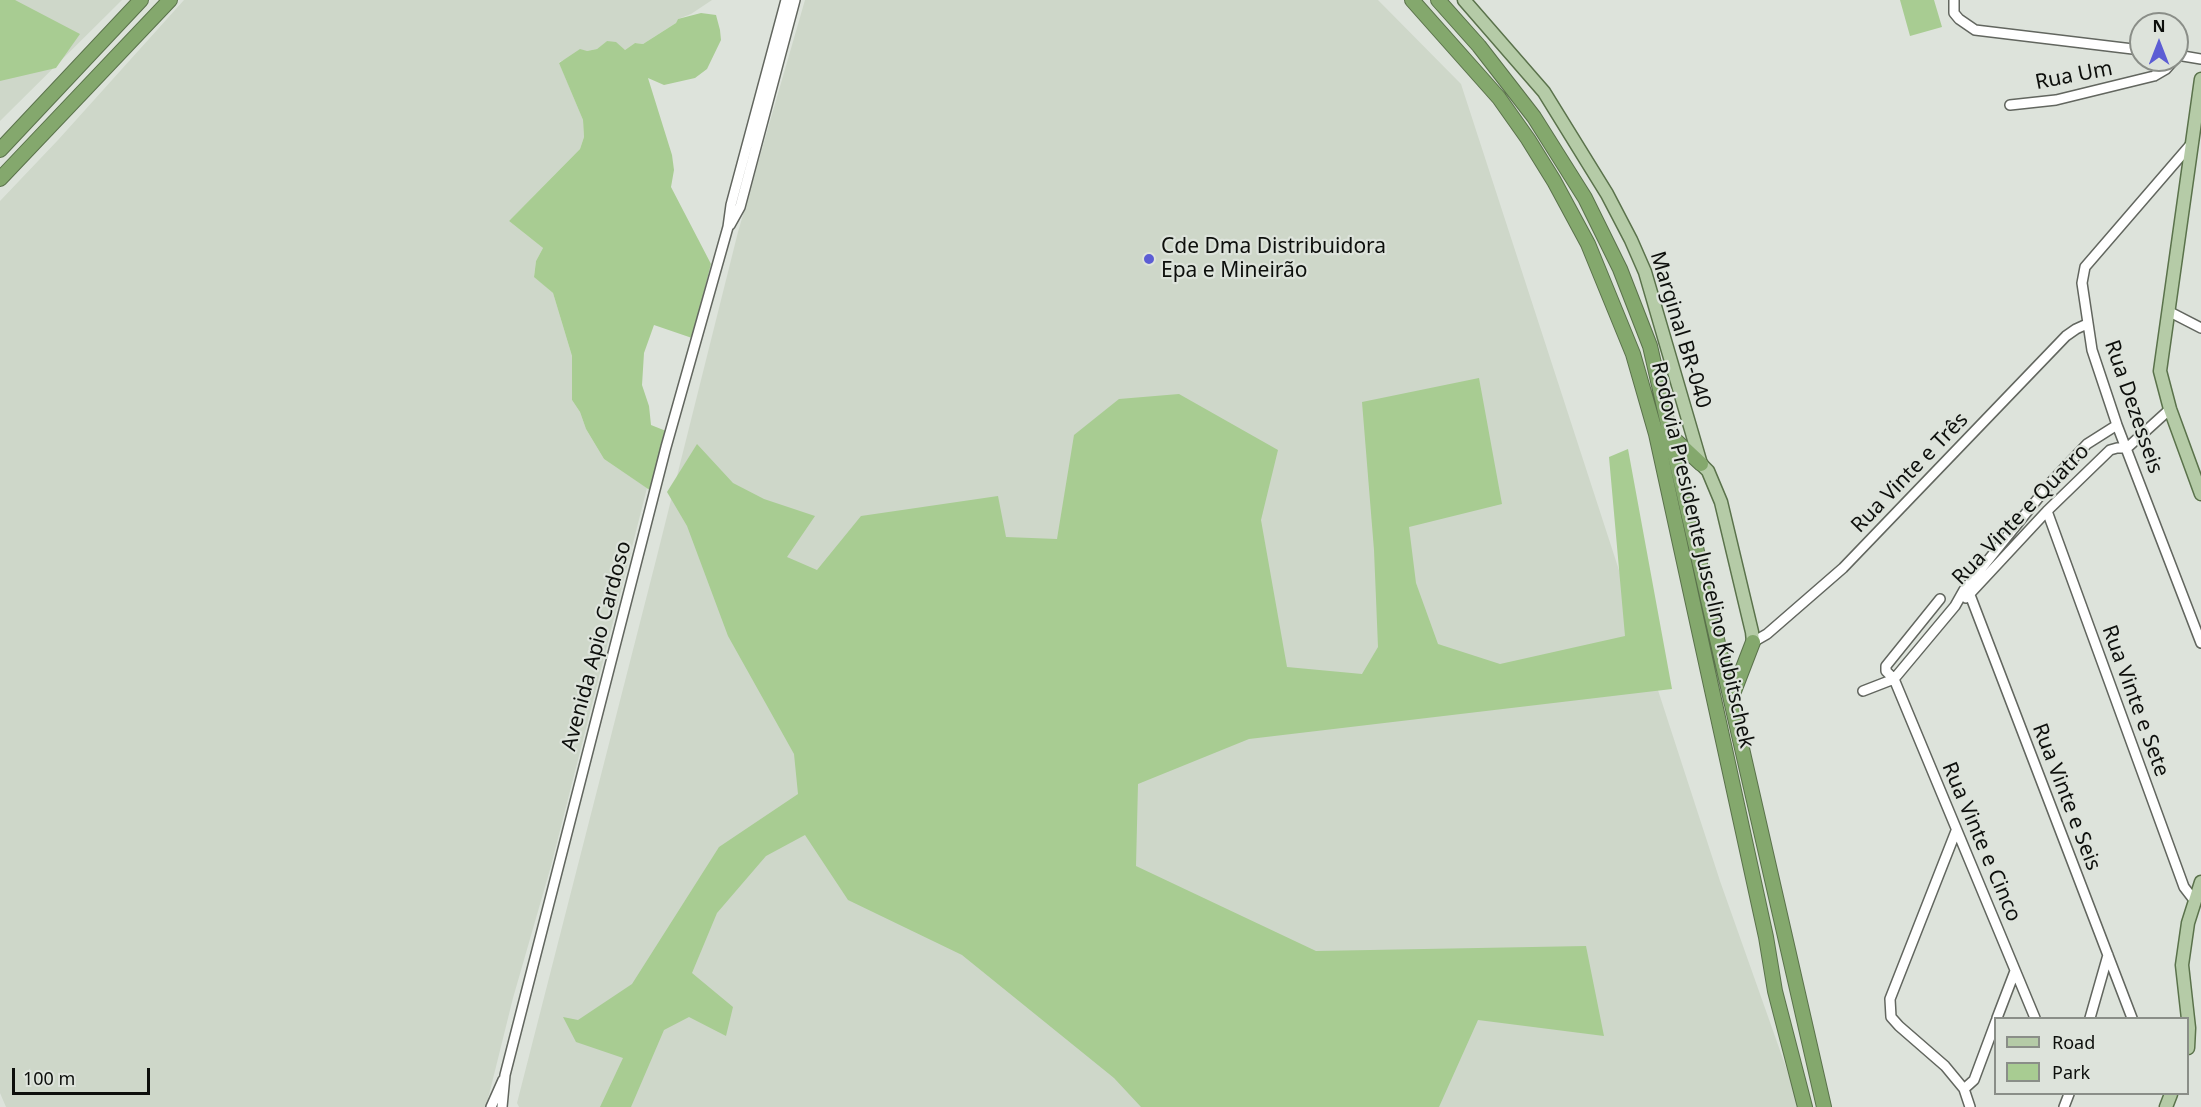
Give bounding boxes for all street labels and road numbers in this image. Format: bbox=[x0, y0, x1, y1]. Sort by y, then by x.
street label: Rua Um bbox=[2033, 56, 2115, 96]
street label: Marginal BR-040 bbox=[1644, 248, 1716, 412]
street label: Rua Dezesseis bbox=[2098, 337, 2168, 477]
street label: Rodovia Presidente Juscelino Kubitschek bbox=[1645, 359, 1759, 751]
street label: Rua Vinte e Três bbox=[1846, 408, 1974, 538]
street label: Rua Vinte e Quatro bbox=[1947, 439, 2095, 591]
street label: Avenida Apio Cardoso bbox=[557, 538, 637, 754]
street label: Rua Vinte e Sete bbox=[2096, 622, 2174, 780]
street label: Rua Vinte e Seis bbox=[2026, 720, 2106, 874]
street label: Rua Vinte e Cinco bbox=[1936, 758, 2026, 926]

